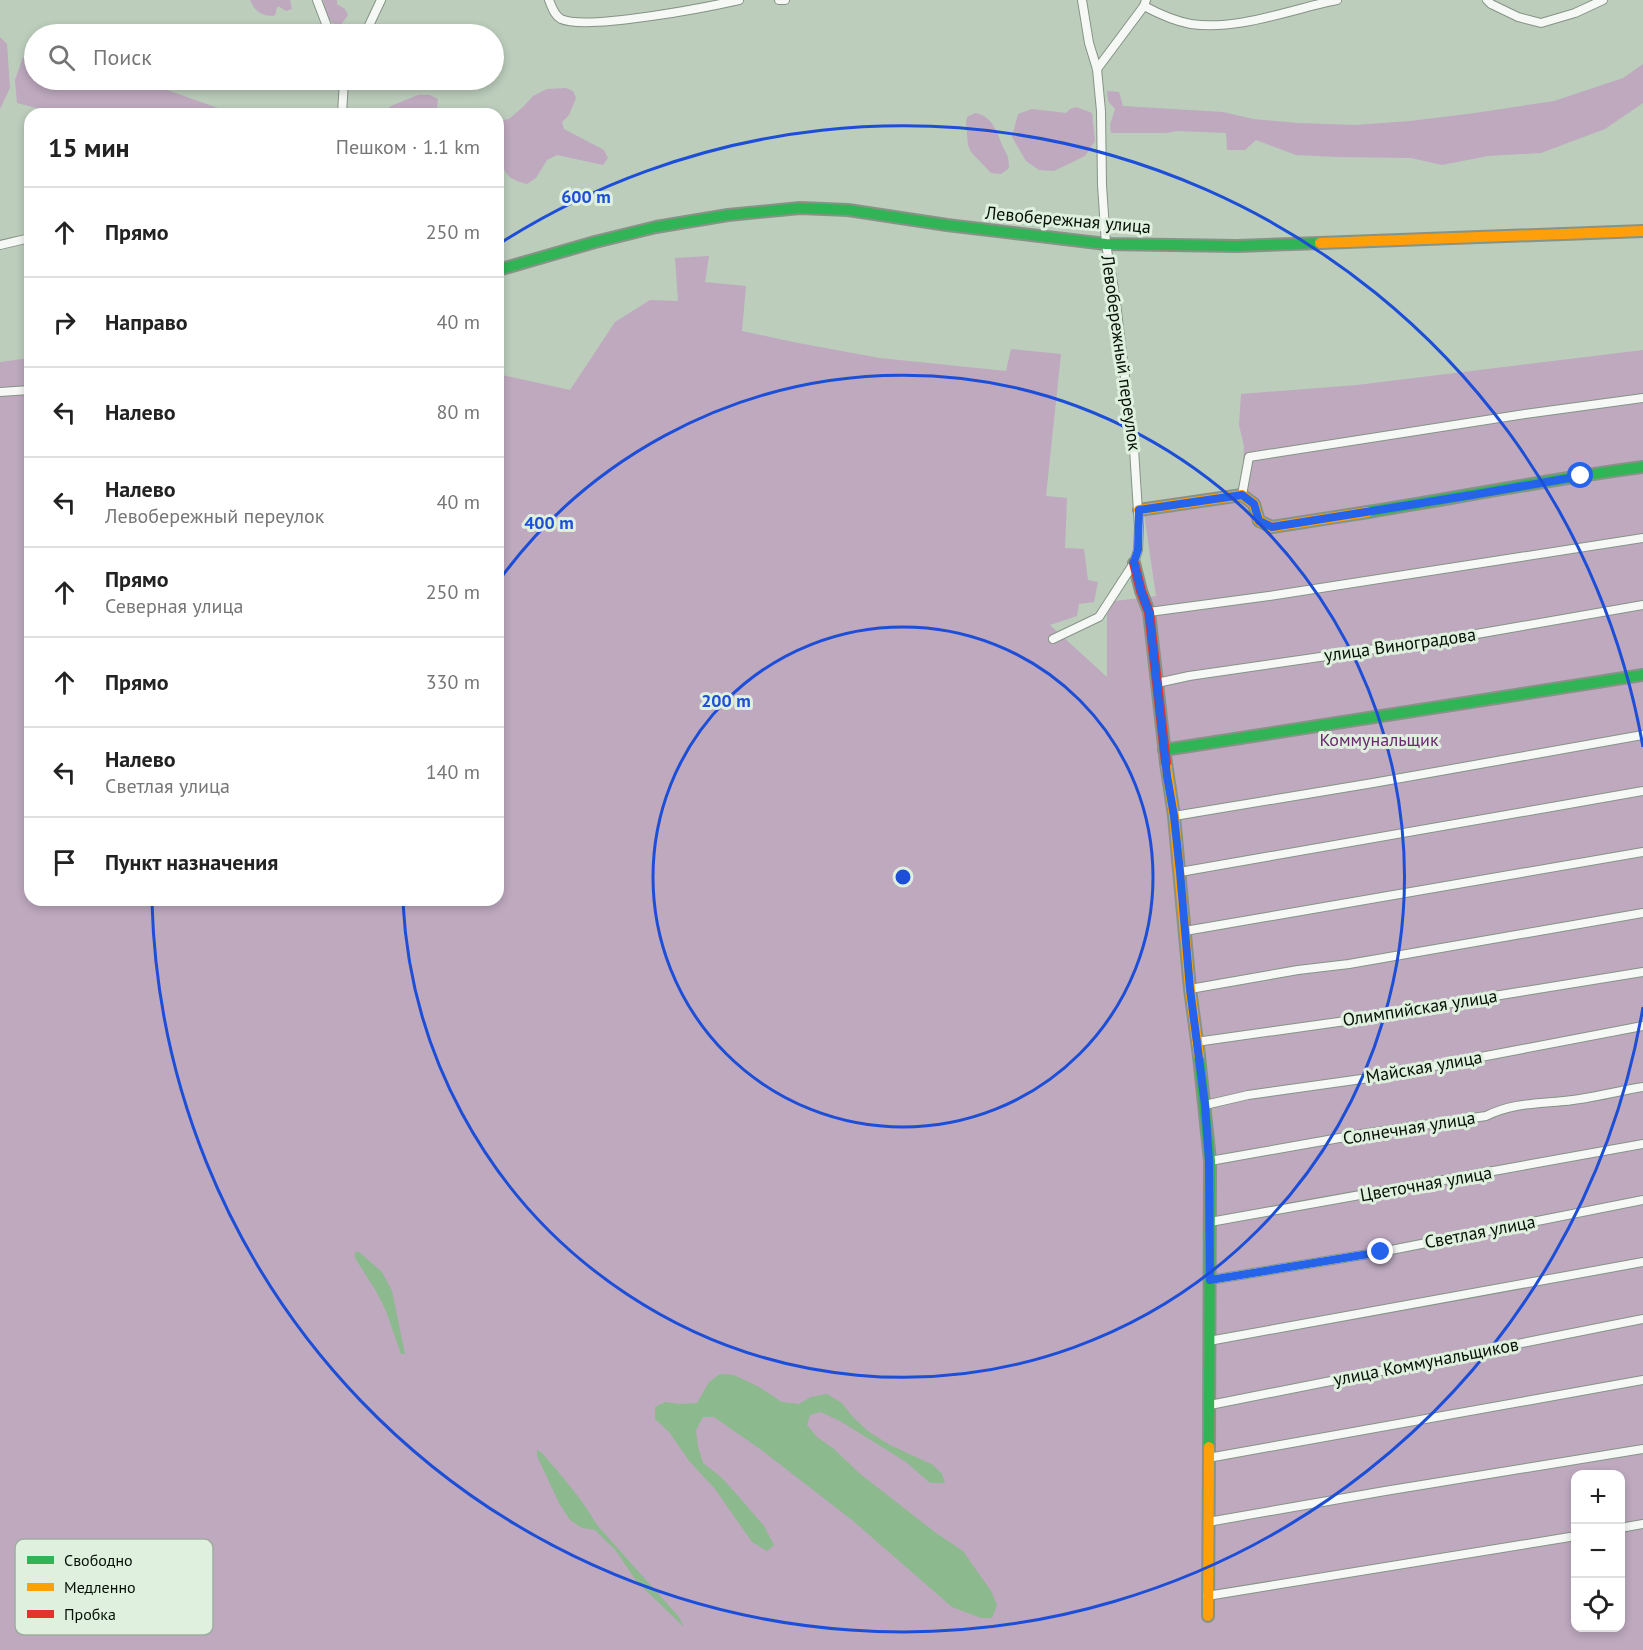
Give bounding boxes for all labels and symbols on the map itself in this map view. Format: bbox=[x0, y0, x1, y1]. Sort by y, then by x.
text: 600 m bbox=[561, 185, 611, 208]
street label: Левобережная улица bbox=[983, 201, 1152, 238]
street label: Левобережный переулок bbox=[1096, 253, 1147, 453]
route start bbox=[1567, 462, 1593, 488]
text: 400 m bbox=[524, 511, 574, 534]
street label: улица Виноградова bbox=[1323, 622, 1477, 667]
text: 200 m bbox=[701, 689, 751, 712]
park label: Коммунальщик bbox=[1319, 728, 1439, 751]
centre of rings bbox=[893, 867, 913, 887]
street label: Олимпийская улица bbox=[1341, 984, 1499, 1031]
street label: Майская улица bbox=[1364, 1045, 1484, 1088]
street label: Солнечная улица bbox=[1341, 1106, 1477, 1149]
street label: Цветочная улица bbox=[1358, 1161, 1494, 1206]
street label: Светлая улица bbox=[1423, 1210, 1537, 1254]
route end bbox=[1367, 1238, 1393, 1264]
street label: улица Коммунальщиков bbox=[1331, 1332, 1520, 1391]
legend bbox=[15, 1539, 213, 1635]
text: Свободно bbox=[64, 1550, 133, 1570]
text: Медленно bbox=[64, 1577, 136, 1597]
text: Пробка bbox=[64, 1604, 116, 1624]

